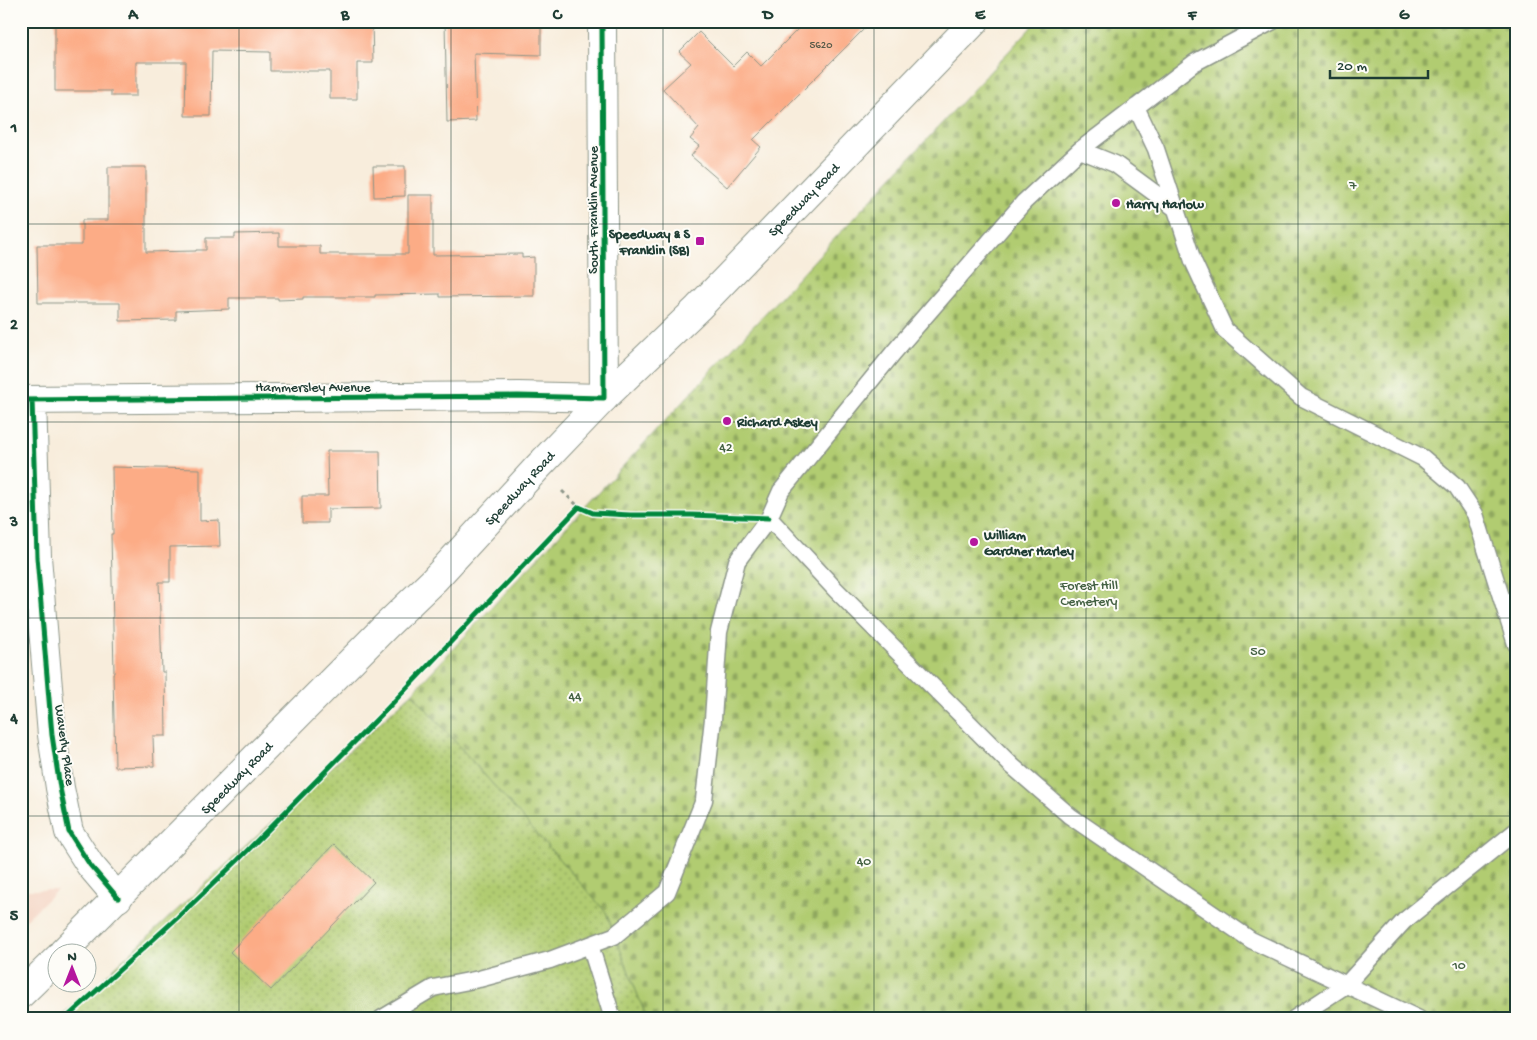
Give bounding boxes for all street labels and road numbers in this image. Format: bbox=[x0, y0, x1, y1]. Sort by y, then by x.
street label: South Franklin Avenue bbox=[586, 145, 603, 274]
street label: Speedway Road bbox=[766, 159, 845, 241]
street label: Hammersley Avenue bbox=[255, 380, 372, 397]
street label: Speedway Road bbox=[482, 447, 561, 530]
street label: Waverly Place bbox=[49, 704, 78, 788]
street label: Speedway Road bbox=[198, 738, 279, 819]

